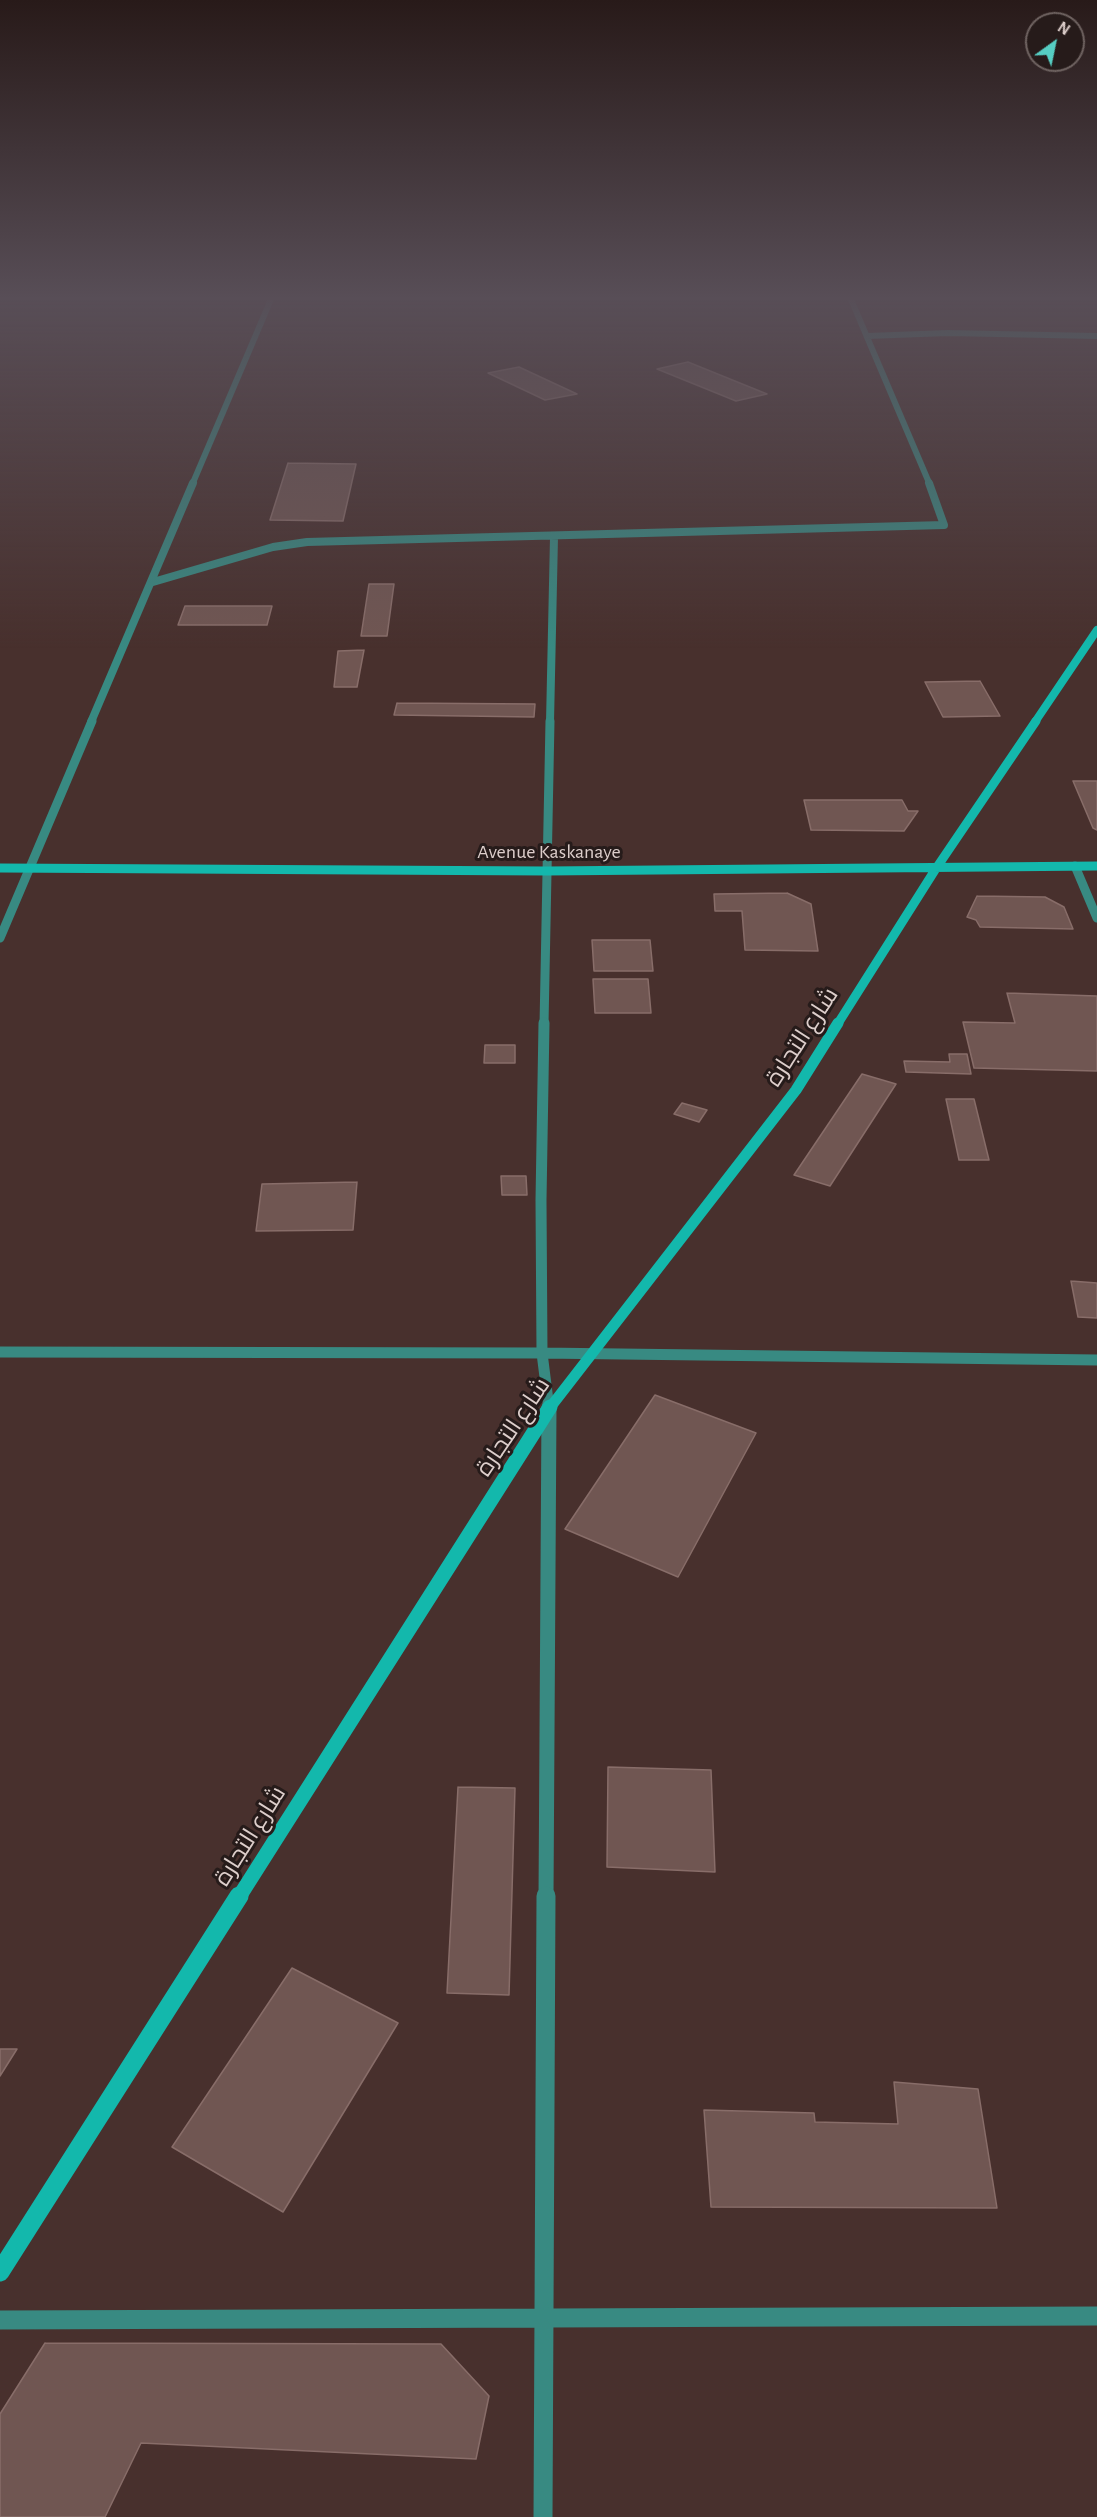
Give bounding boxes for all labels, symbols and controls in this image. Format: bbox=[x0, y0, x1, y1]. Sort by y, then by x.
north arrow bbox=[1025, 12, 1085, 72]
text: N bbox=[1055, 19, 1073, 38]
street label: Avenue Kaskanaye bbox=[477, 840, 621, 864]
street label: شارع التجارة bbox=[759, 982, 845, 1092]
street label: شارع التجارة bbox=[470, 1372, 556, 1482]
street label: شارع التجارة bbox=[208, 1781, 292, 1891]

